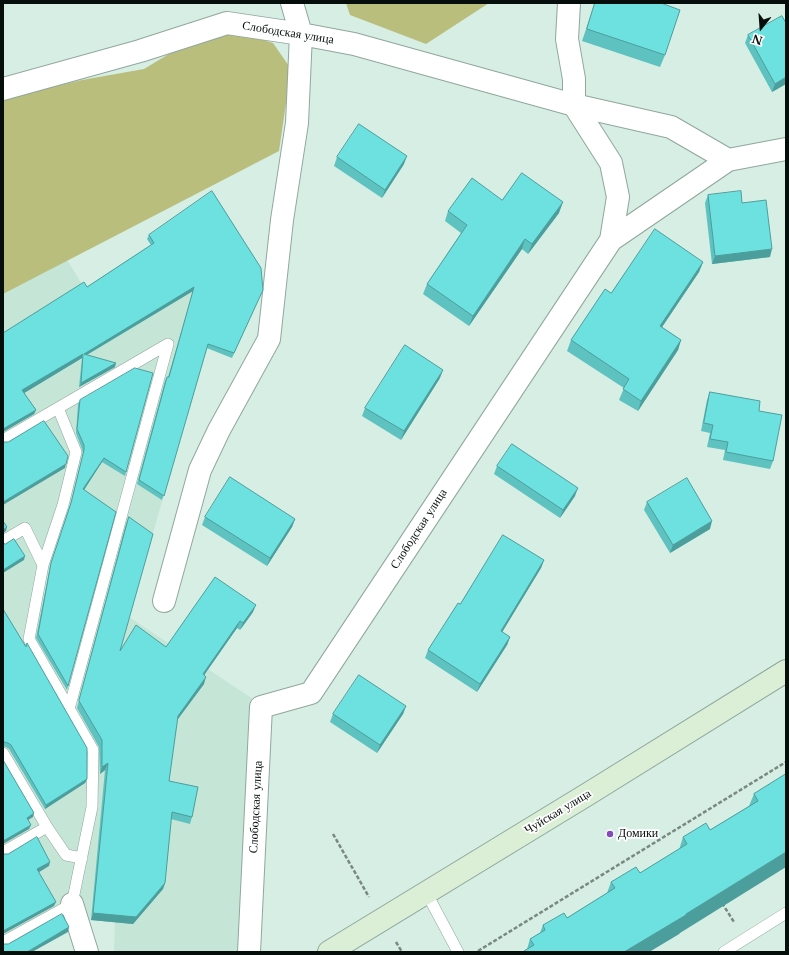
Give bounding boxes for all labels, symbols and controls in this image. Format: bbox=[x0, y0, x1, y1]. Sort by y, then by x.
north arrow bbox=[741, 8, 781, 48]
street label: Слободская улица bbox=[241, 19, 335, 47]
text: N bbox=[750, 31, 764, 48]
street label: Слободская улица bbox=[388, 486, 450, 572]
street label: Слободская улица bbox=[246, 760, 266, 854]
street label: Чуйская улица bbox=[522, 786, 594, 838]
place label: Домики bbox=[618, 827, 658, 841]
marker: Домики bbox=[605, 829, 615, 839]

